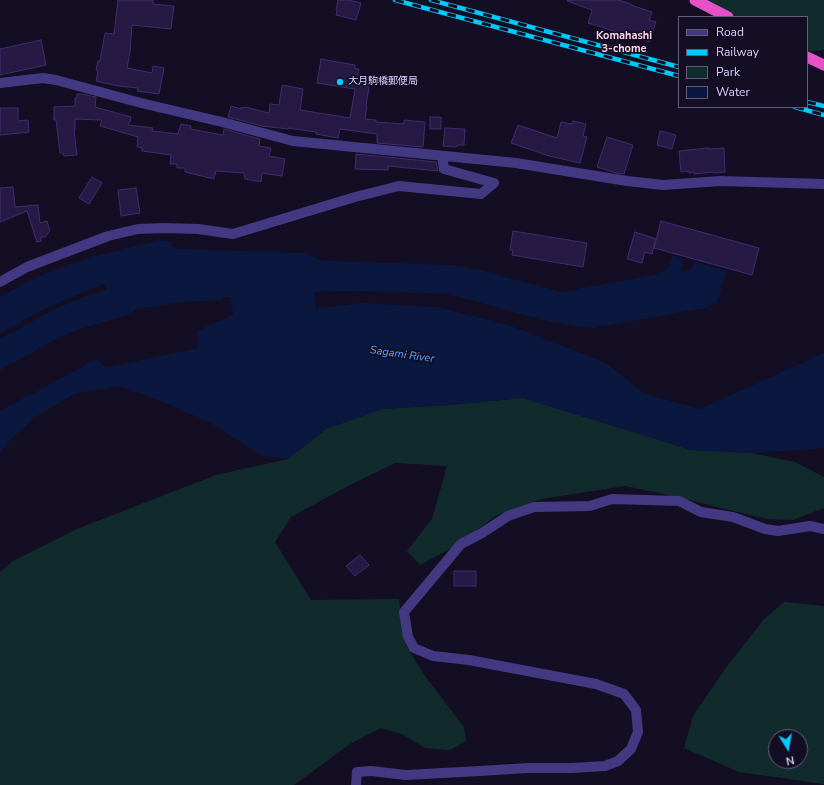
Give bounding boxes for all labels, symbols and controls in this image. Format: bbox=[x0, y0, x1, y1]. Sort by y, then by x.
legend bbox=[678, 16, 808, 108]
text: Road bbox=[716, 24, 744, 40]
district label: Komahashi 3-chome bbox=[596, 29, 652, 55]
text: Railway bbox=[716, 44, 759, 60]
text: Park bbox=[716, 64, 740, 80]
place label: 大月駒橋郵便局 bbox=[348, 76, 418, 88]
marker: 大月駒橋郵便局 bbox=[335, 77, 345, 87]
text: Water bbox=[716, 84, 750, 100]
water label: Sagami River bbox=[369, 344, 435, 366]
north arrow bbox=[768, 729, 808, 769]
text: N bbox=[785, 752, 796, 768]

